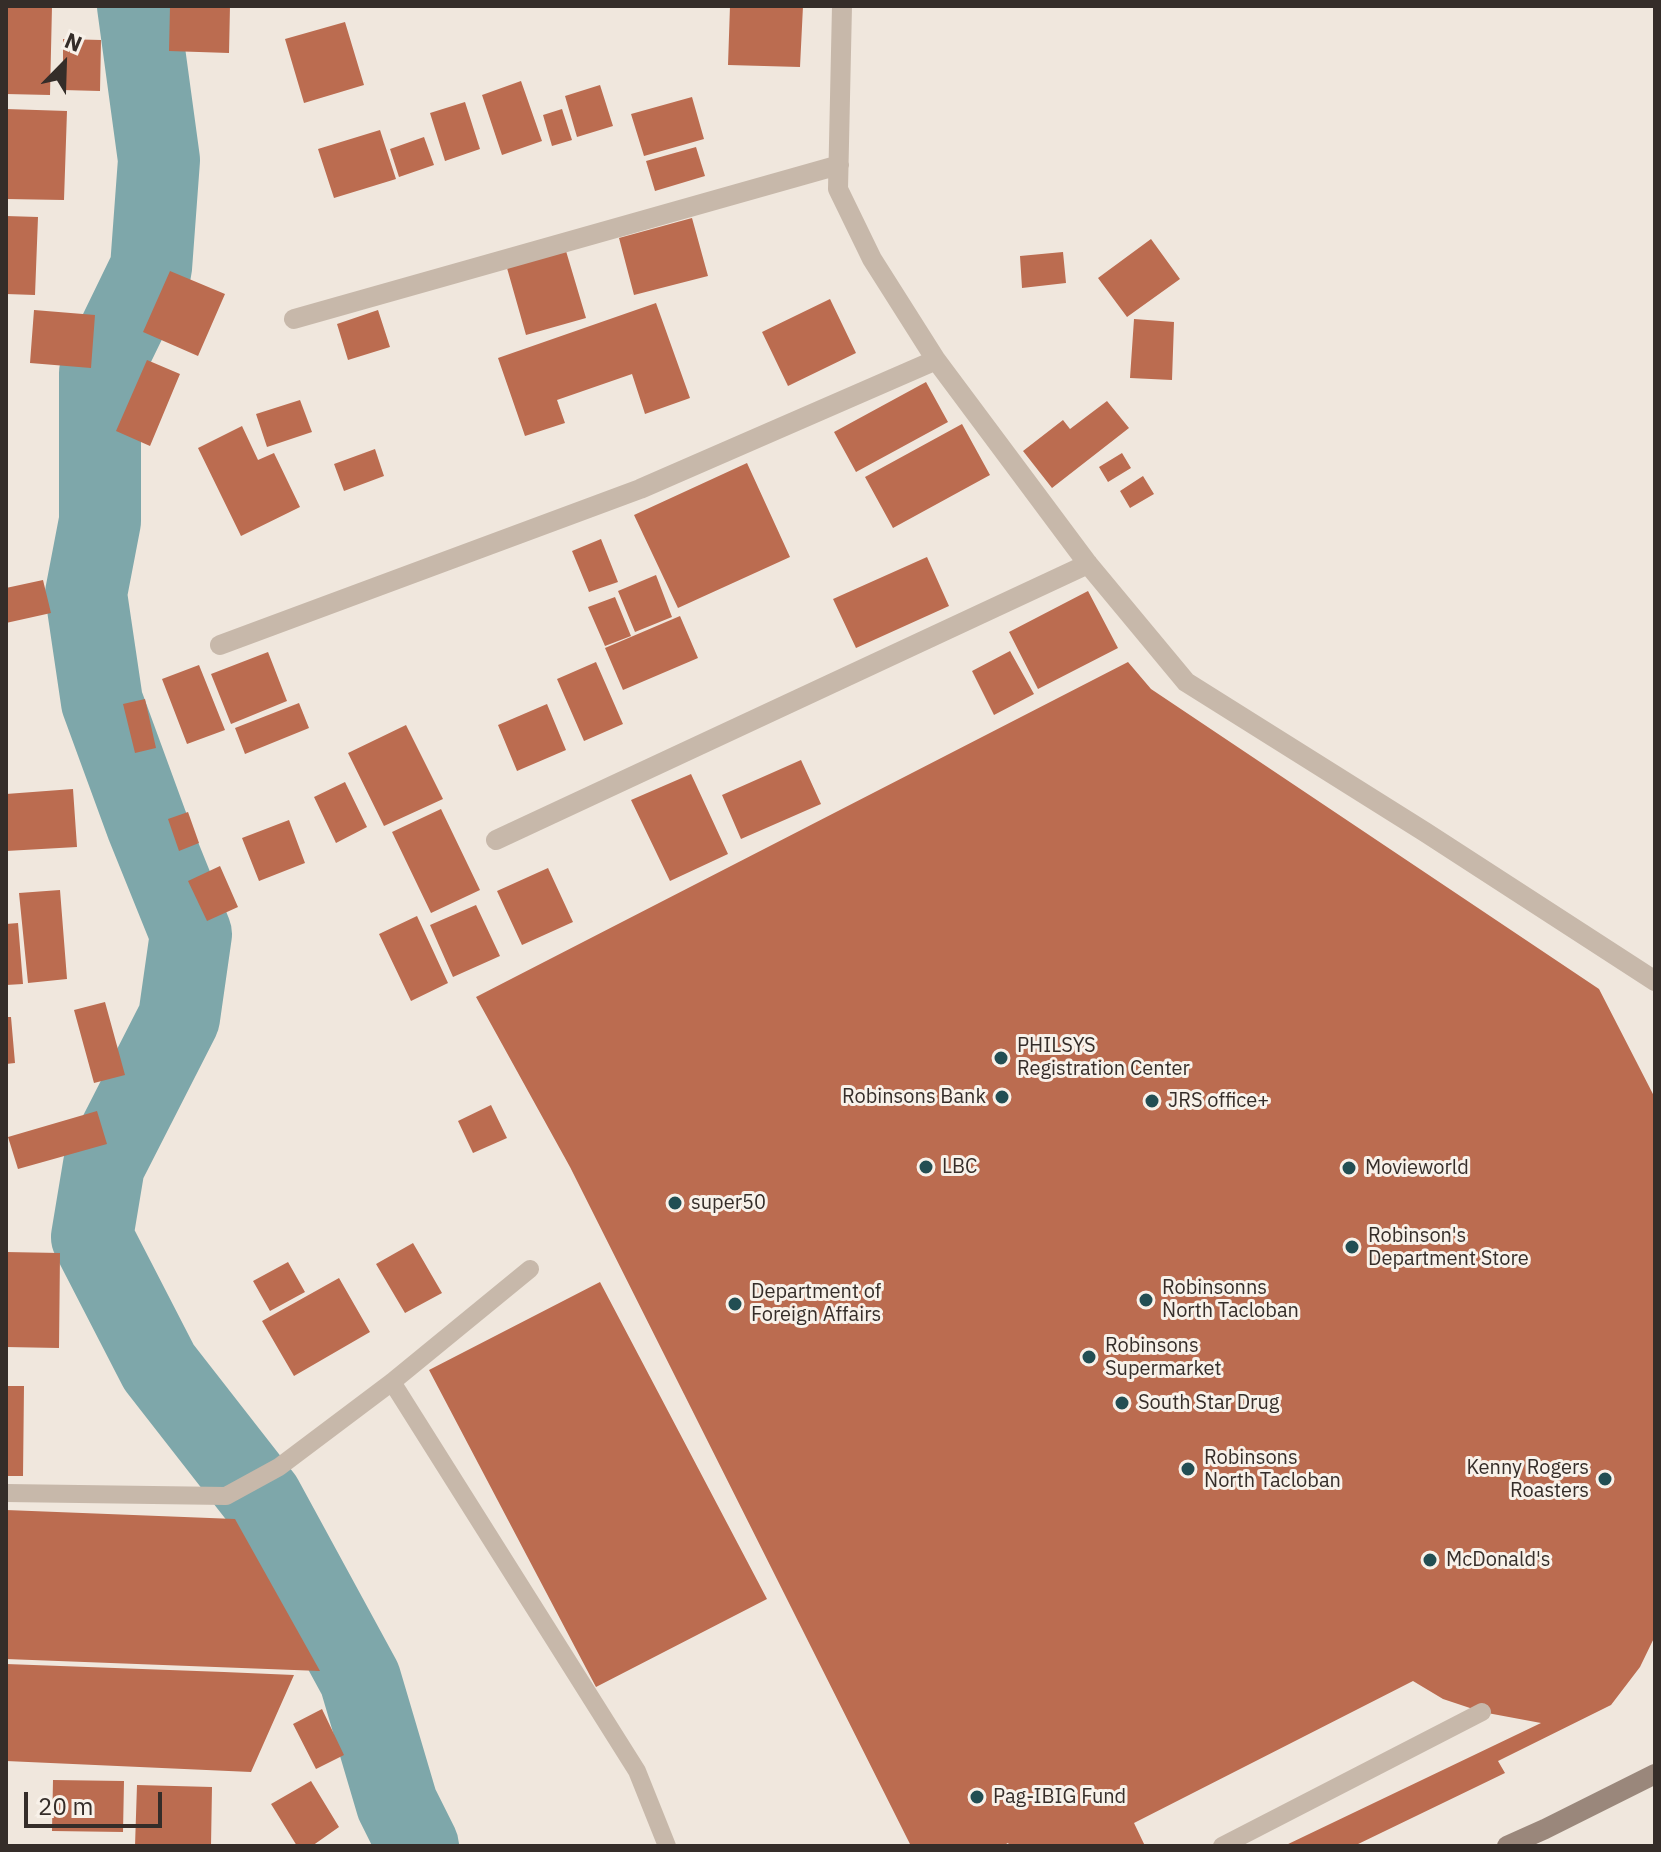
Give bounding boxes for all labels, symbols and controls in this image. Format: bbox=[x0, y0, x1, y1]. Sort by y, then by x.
north arrow bbox=[24, 24, 104, 104]
text: N bbox=[61, 25, 87, 58]
place label: PHILSYS Registration Center bbox=[1017, 1034, 1190, 1081]
marker: PHILSYS Registration Center bbox=[992, 1049, 1010, 1067]
place label: Robinsons Bank bbox=[842, 1085, 986, 1109]
marker: Robinsons Bank bbox=[993, 1088, 1011, 1106]
place label: JRS office+ bbox=[1168, 1089, 1269, 1113]
marker: JRS office+ bbox=[1143, 1092, 1161, 1110]
place label: LBC bbox=[942, 1155, 977, 1179]
place label: Movieworld bbox=[1365, 1156, 1469, 1180]
marker: LBC bbox=[917, 1158, 935, 1176]
marker: Movieworld bbox=[1340, 1159, 1358, 1177]
place label: super50 bbox=[691, 1191, 766, 1215]
marker: super50 bbox=[666, 1194, 684, 1212]
place label: Robinson's Department Store bbox=[1368, 1224, 1529, 1271]
marker: Robinson's Department Store bbox=[1343, 1238, 1361, 1256]
place label: Robinsonns North Tacloban bbox=[1162, 1276, 1299, 1323]
place label: Department of Foreign Affairs bbox=[751, 1280, 881, 1327]
marker: Robinsonns North Tacloban bbox=[1137, 1291, 1155, 1309]
marker: Department of Foreign Affairs bbox=[726, 1295, 744, 1313]
place label: Robinsons Supermarket bbox=[1105, 1334, 1222, 1381]
marker: Robinsons Supermarket bbox=[1080, 1348, 1098, 1366]
place label: South Star Drug bbox=[1138, 1391, 1279, 1415]
marker: South Star Drug bbox=[1113, 1394, 1131, 1412]
place label: Robinsons North Tacloban bbox=[1204, 1446, 1341, 1493]
place label: Kenny Rogers Roasters bbox=[1466, 1456, 1589, 1503]
marker: Robinsons North Tacloban bbox=[1179, 1460, 1197, 1478]
marker: Kenny Rogers Roasters bbox=[1596, 1470, 1614, 1488]
place label: McDonald's bbox=[1446, 1548, 1551, 1572]
marker: McDonald's bbox=[1421, 1551, 1439, 1569]
scale bar bbox=[28, 1776, 166, 1826]
place label: Pag-IBIG Fund bbox=[993, 1785, 1126, 1809]
marker: Pag-IBIG Fund bbox=[968, 1788, 986, 1806]
text: 20 m bbox=[38, 1790, 93, 1822]

